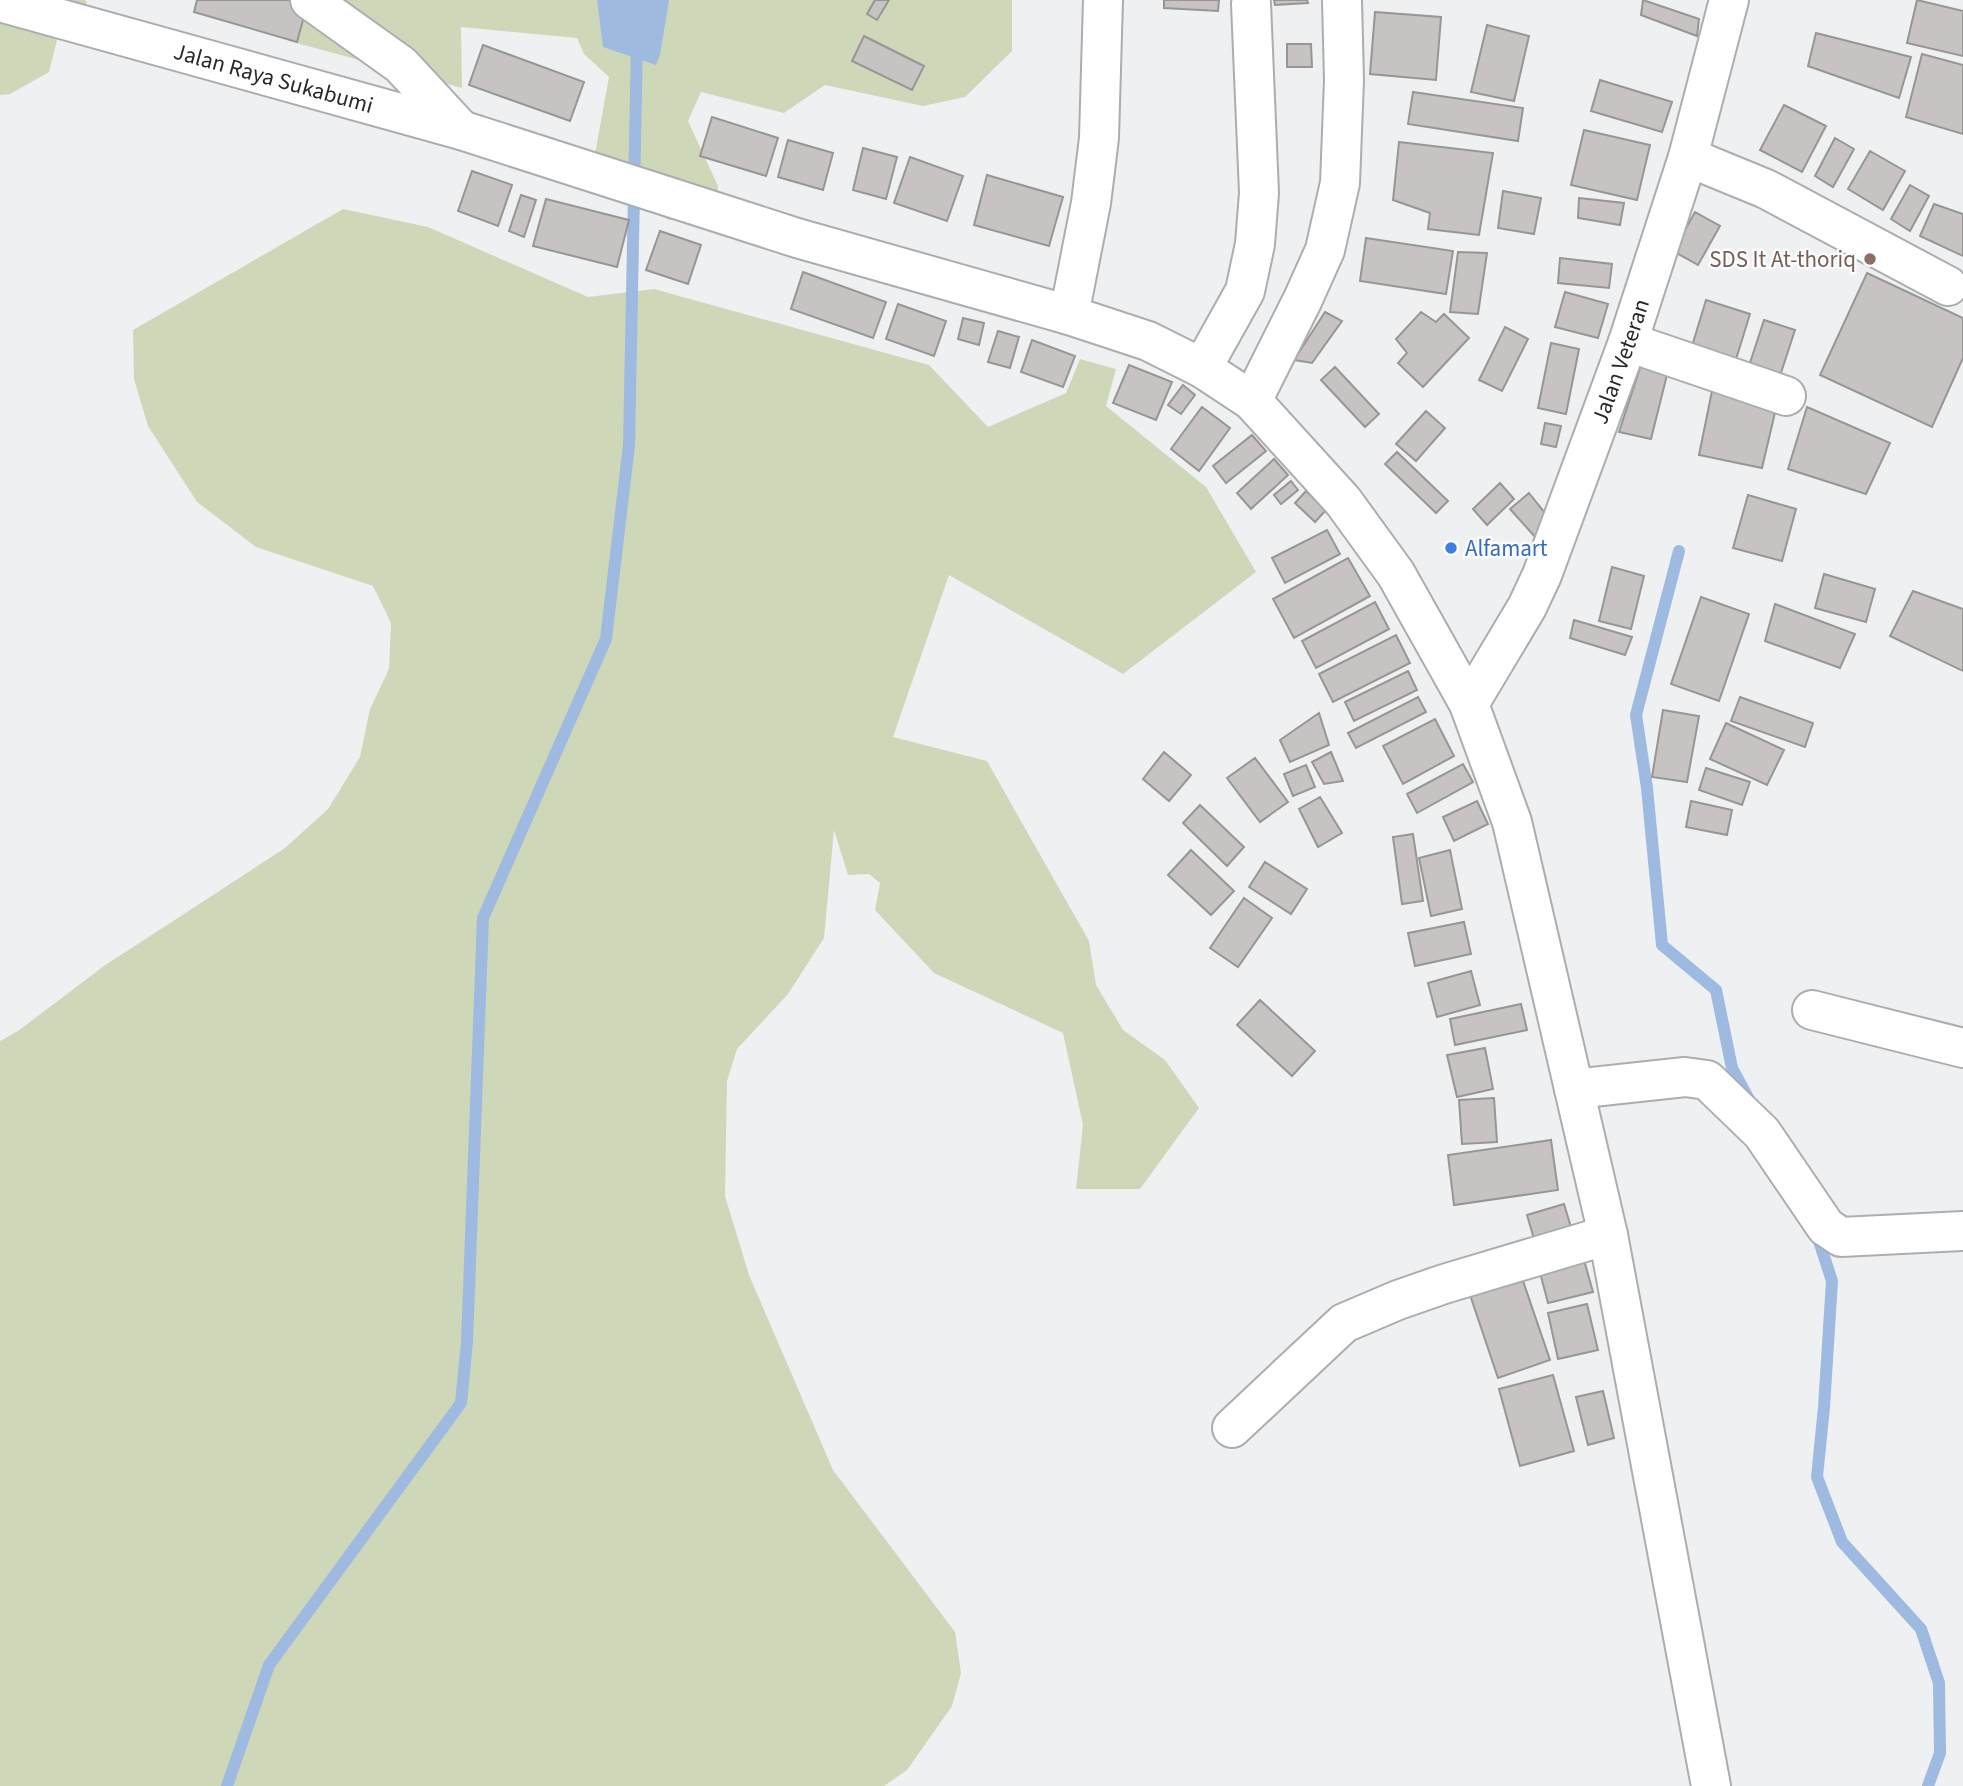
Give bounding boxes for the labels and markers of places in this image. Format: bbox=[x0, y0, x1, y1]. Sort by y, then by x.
place label: SDS It At-thoriq bbox=[1709, 243, 1856, 276]
marker: SDS It At-thoriq bbox=[1862, 251, 1878, 267]
place label: Alfamart bbox=[1465, 532, 1548, 565]
marker: Alfamart bbox=[1443, 540, 1459, 556]

